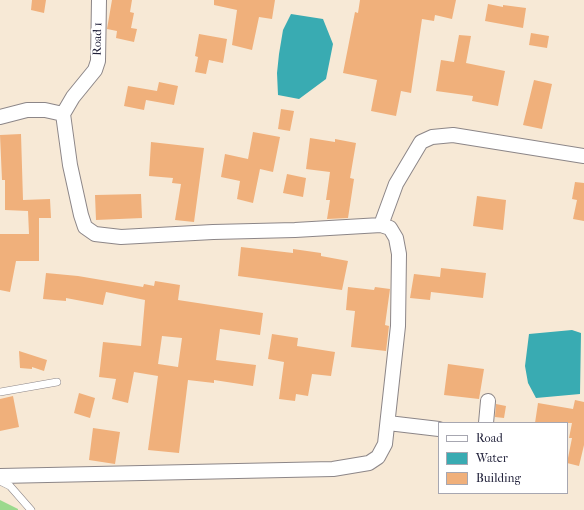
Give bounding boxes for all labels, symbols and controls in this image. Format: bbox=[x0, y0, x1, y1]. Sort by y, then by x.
street label: Road 1 bbox=[91, 22, 105, 56]
legend bbox=[438, 422, 568, 494]
text: Road bbox=[476, 431, 503, 445]
text: Water bbox=[476, 451, 508, 465]
text: Building bbox=[476, 471, 521, 485]

